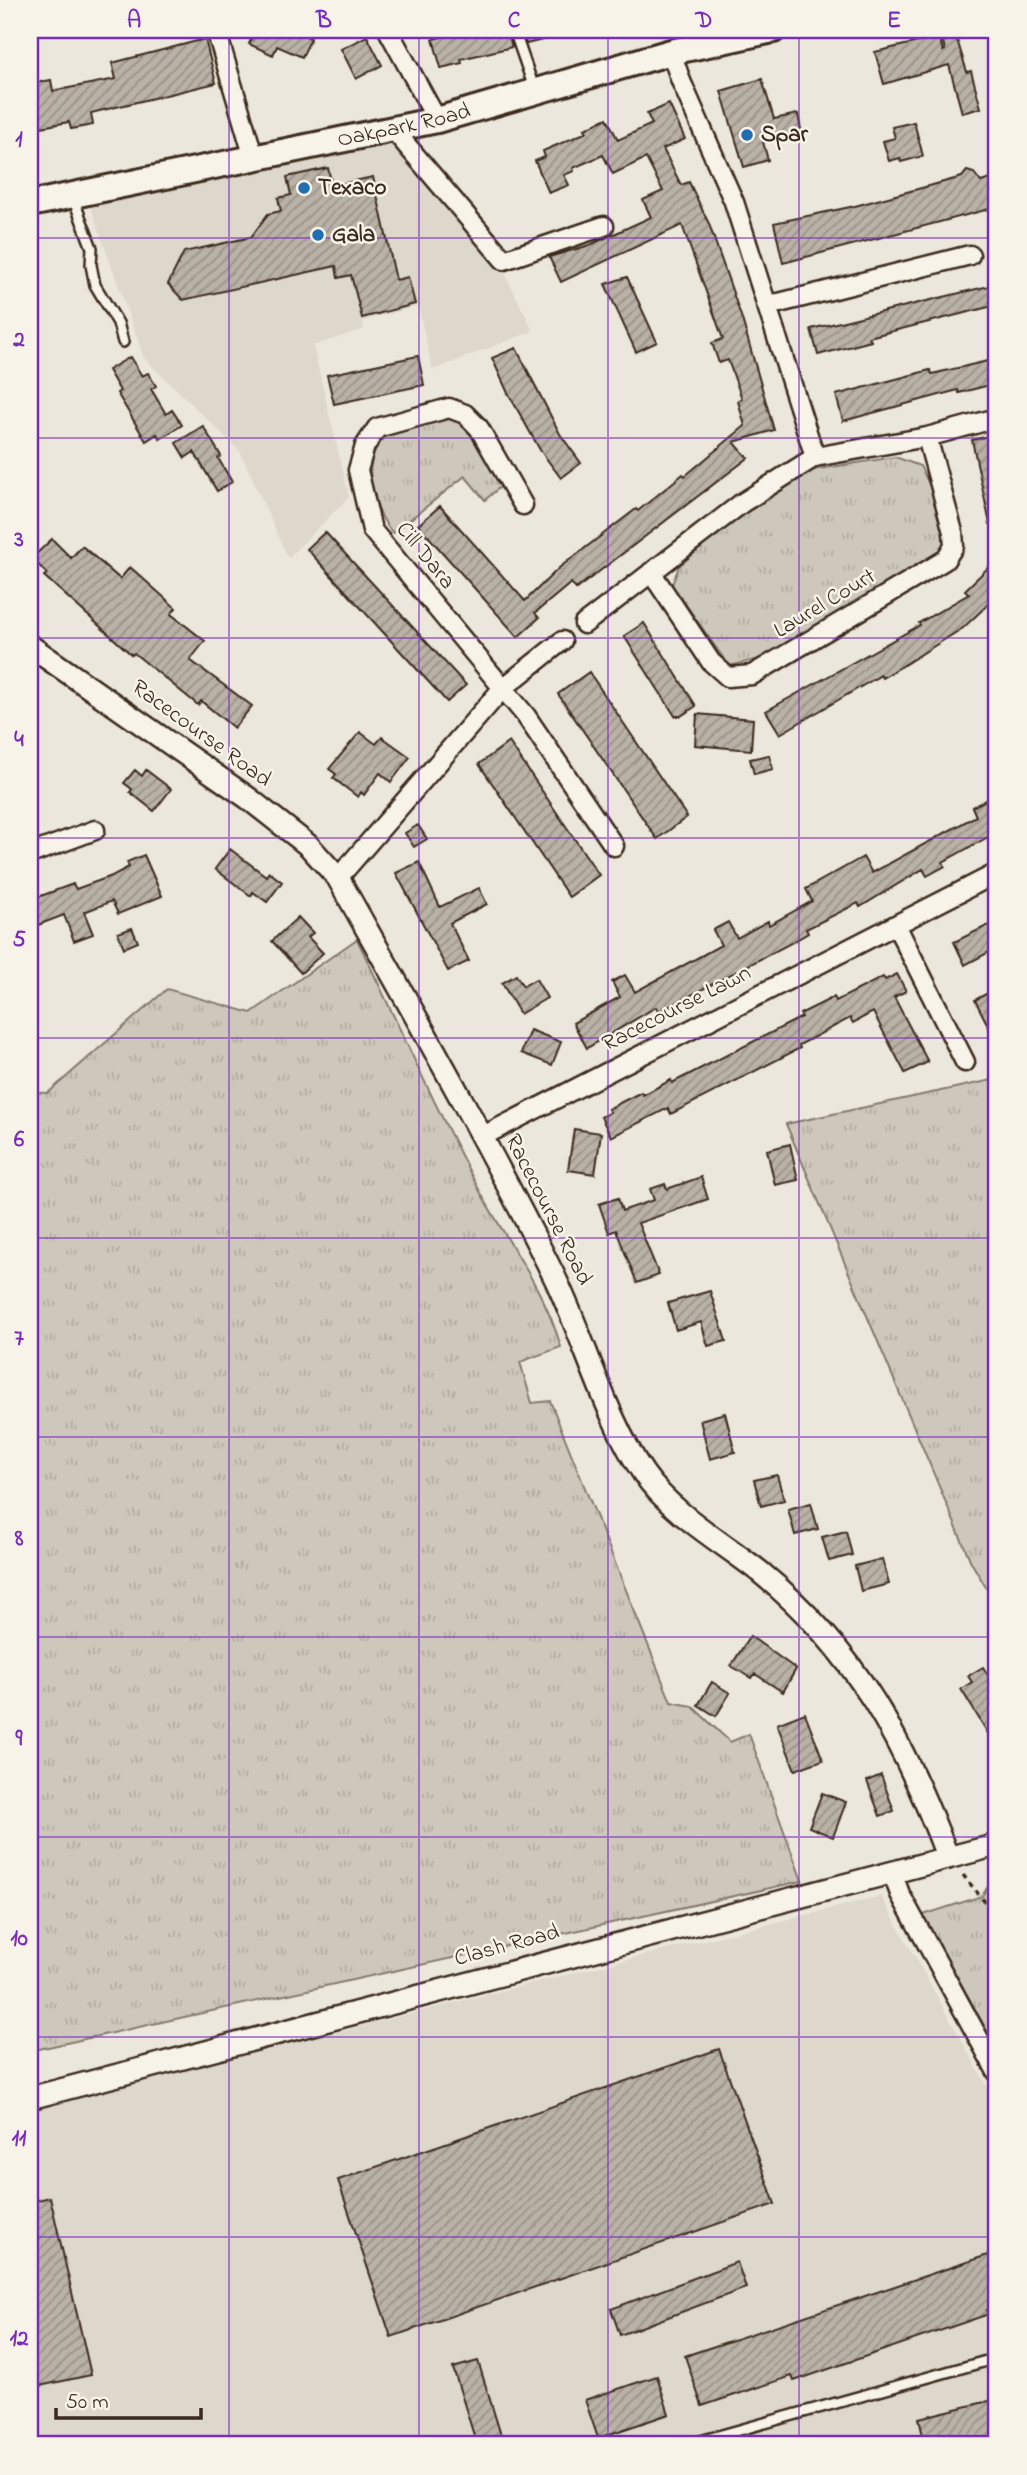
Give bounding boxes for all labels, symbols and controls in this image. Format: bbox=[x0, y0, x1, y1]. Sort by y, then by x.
text: A bbox=[127, 5, 141, 38]
text: B bbox=[315, 5, 332, 38]
text: C bbox=[508, 5, 521, 38]
text: D bbox=[695, 5, 712, 38]
text: E bbox=[887, 5, 901, 38]
street label: Oakpark Road bbox=[334, 95, 475, 157]
place label: Spar bbox=[761, 119, 809, 152]
text: 1 bbox=[15, 124, 23, 157]
marker: Spar bbox=[739, 127, 755, 143]
place label: Texaco bbox=[318, 172, 386, 205]
marker: Texaco bbox=[296, 180, 312, 196]
place label: Gala bbox=[332, 219, 375, 252]
marker: Gala bbox=[310, 227, 326, 243]
text: 2 bbox=[12, 324, 25, 357]
street label: Cill Dara bbox=[387, 515, 463, 597]
text: 3 bbox=[13, 524, 24, 557]
street label: Laurel Court bbox=[768, 560, 882, 647]
street label: Racecourse Road bbox=[124, 672, 278, 796]
text: 4 bbox=[14, 724, 24, 757]
text: 5 bbox=[12, 924, 26, 957]
street label: Racecourse Lawn bbox=[597, 957, 757, 1061]
text: 6 bbox=[14, 1124, 25, 1157]
street label: Racecourse Road bbox=[496, 1129, 600, 1291]
text: 7 bbox=[14, 1323, 24, 1356]
text: 8 bbox=[14, 1523, 24, 1556]
text: 9 bbox=[15, 1723, 24, 1756]
street label: Clash Road bbox=[451, 1916, 563, 1976]
text: 10 bbox=[10, 1923, 28, 1956]
text: 11 bbox=[12, 2123, 27, 2156]
text: 12 bbox=[10, 2323, 29, 2356]
scale bar bbox=[56, 2377, 201, 2421]
text: 50 m bbox=[66, 2388, 109, 2418]

